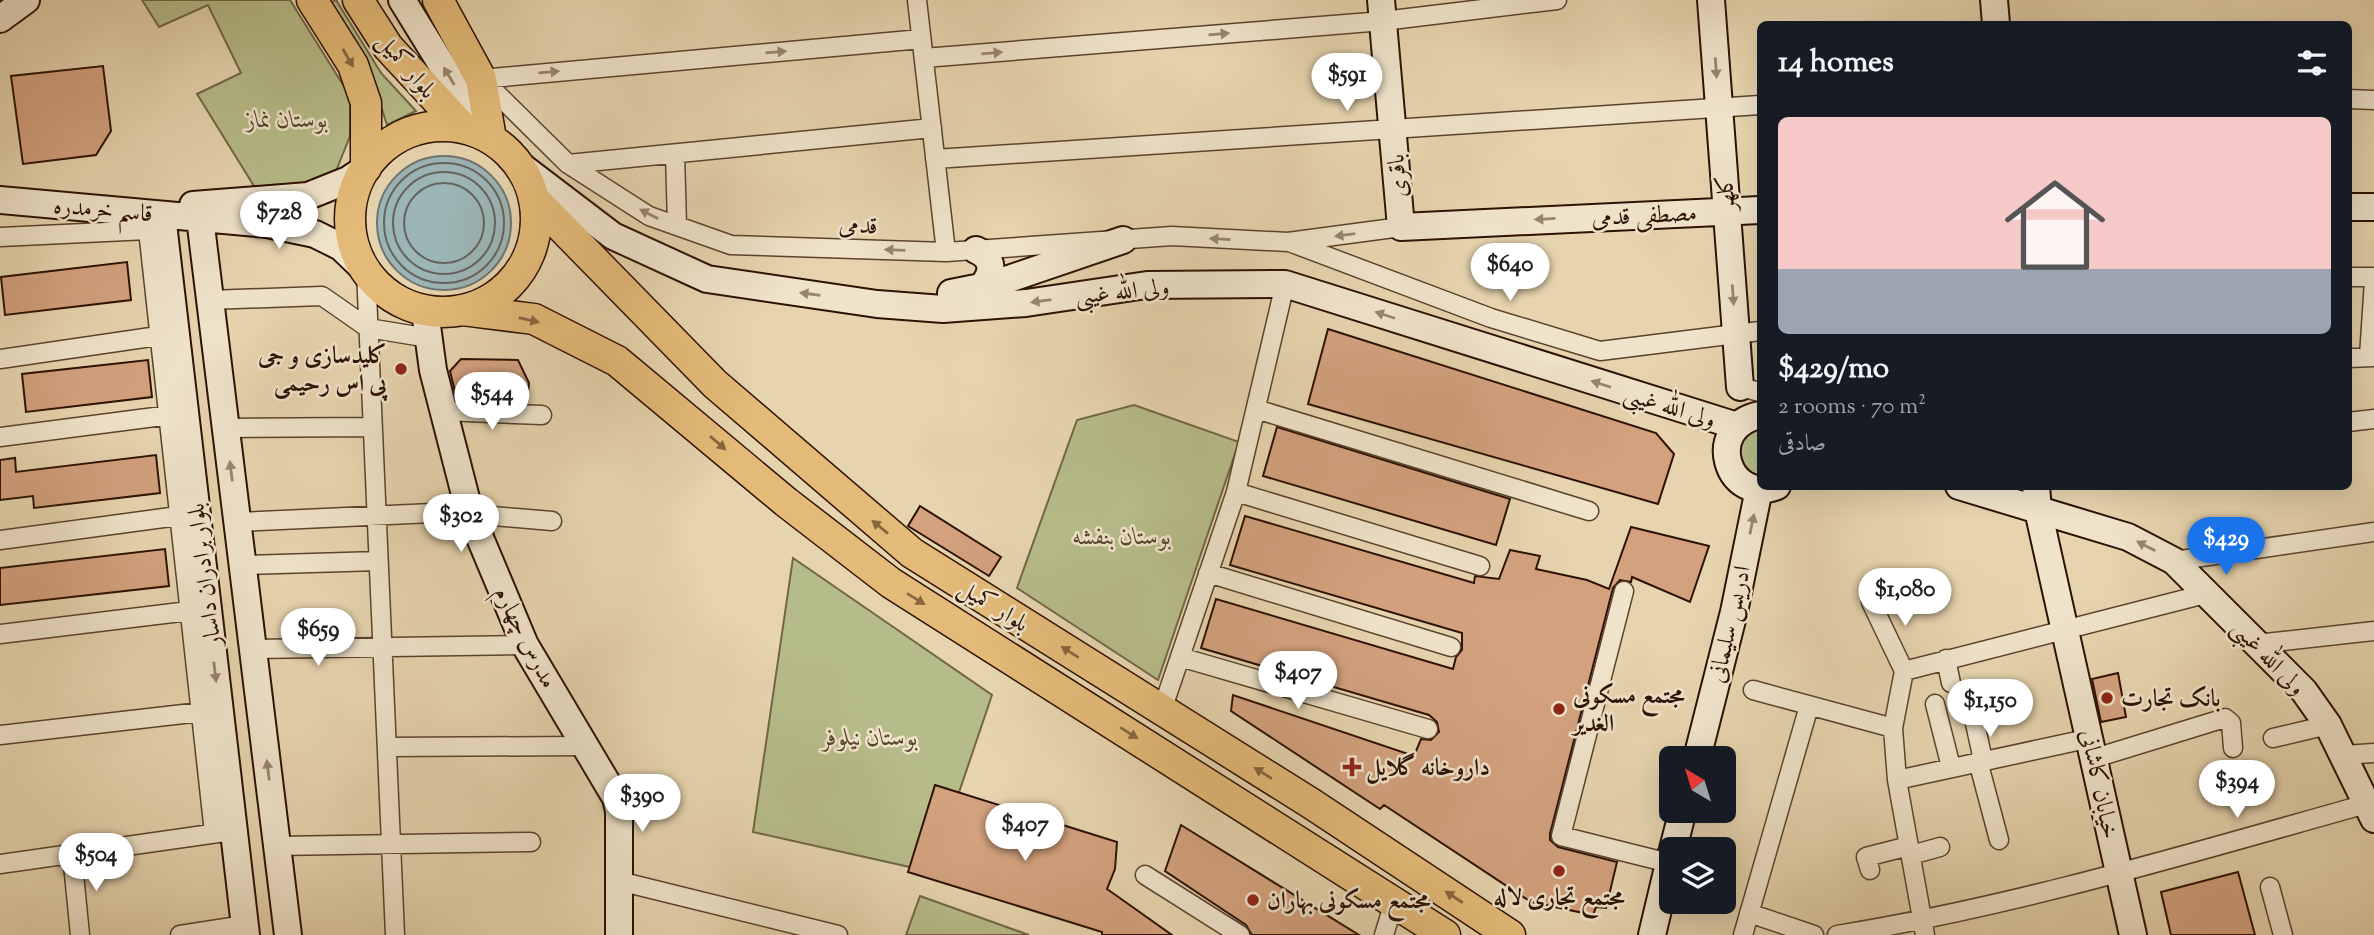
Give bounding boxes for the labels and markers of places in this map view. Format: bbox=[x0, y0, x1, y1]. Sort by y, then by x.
pin: $591 bbox=[1306, 54, 1388, 113]
pin: $728 bbox=[238, 191, 320, 251]
pin: $640 bbox=[1469, 244, 1551, 303]
place label: کلیدسازی و جی پی اس رحیمی bbox=[257, 340, 389, 402]
marker: کلیدسازی و جی پی اس رحیمی bbox=[393, 361, 409, 377]
pin: $544 bbox=[451, 372, 533, 432]
pin: $302 bbox=[420, 494, 502, 554]
pin: $429 bbox=[2185, 518, 2267, 577]
pin: $1,080 bbox=[1848, 568, 1962, 628]
pin: $659 bbox=[277, 608, 359, 668]
pin: $407 bbox=[1257, 652, 1339, 711]
place label: مجتمع مسکونی الغدیر bbox=[1570, 680, 1685, 742]
pin: $1,150 bbox=[1933, 680, 2047, 739]
place label: بانک تجارت bbox=[2121, 683, 2221, 717]
marker: بانک تجارت bbox=[2099, 690, 2115, 706]
marker: مجتمع مسکونی الغدیر bbox=[1551, 701, 1567, 717]
place label: داروخانه گلایل bbox=[1366, 752, 1490, 786]
marker: داروخانه گلایل bbox=[1344, 759, 1360, 775]
pin: $394 bbox=[2196, 760, 2278, 820]
pin: $390 bbox=[601, 774, 683, 834]
pin: $407 bbox=[984, 804, 1066, 863]
pin: $504 bbox=[55, 834, 137, 893]
marker: مجتمع تجاری لاله bbox=[1551, 863, 1567, 879]
place label: مجتمع تجاری لاله bbox=[1494, 882, 1625, 919]
place label: مجتمع مسکونی بهاران bbox=[1267, 885, 1431, 922]
marker: مجتمع مسکونی بهاران bbox=[1245, 892, 1261, 908]

